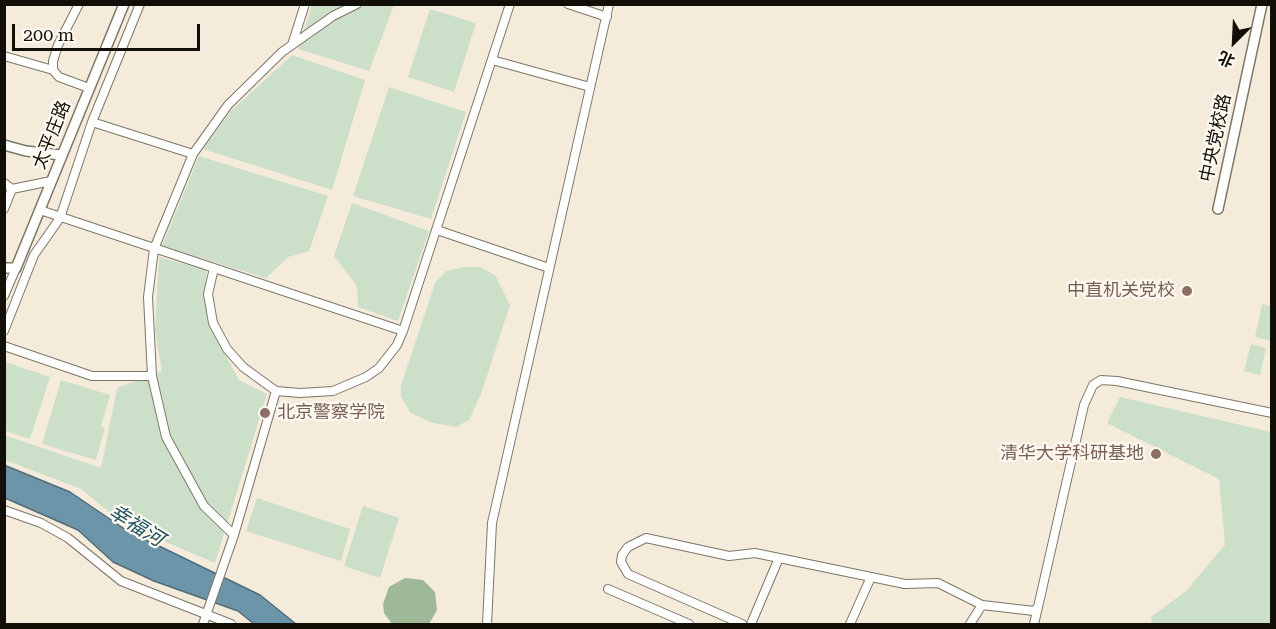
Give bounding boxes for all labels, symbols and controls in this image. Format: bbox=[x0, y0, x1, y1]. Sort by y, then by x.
scale bar bbox=[15, 12, 202, 50]
north arrow bbox=[1204, 12, 1264, 72]
text: 200 m bbox=[23, 24, 74, 45]
text: 北 bbox=[1215, 47, 1238, 71]
street label: 中央党校路 bbox=[1196, 92, 1236, 184]
street label: 太平庄路 bbox=[29, 98, 75, 172]
place label: 中直机关党校 bbox=[1067, 280, 1175, 302]
marker: 中直机关党校 bbox=[1180, 284, 1194, 298]
place label: 北京警察学院 bbox=[277, 402, 385, 424]
marker: 北京警察学院 bbox=[258, 406, 272, 420]
place label: 清华大学科研基地 bbox=[1000, 443, 1144, 465]
marker: 清华大学科研基地 bbox=[1149, 447, 1163, 461]
water label: 幸福河 bbox=[104, 500, 168, 552]

